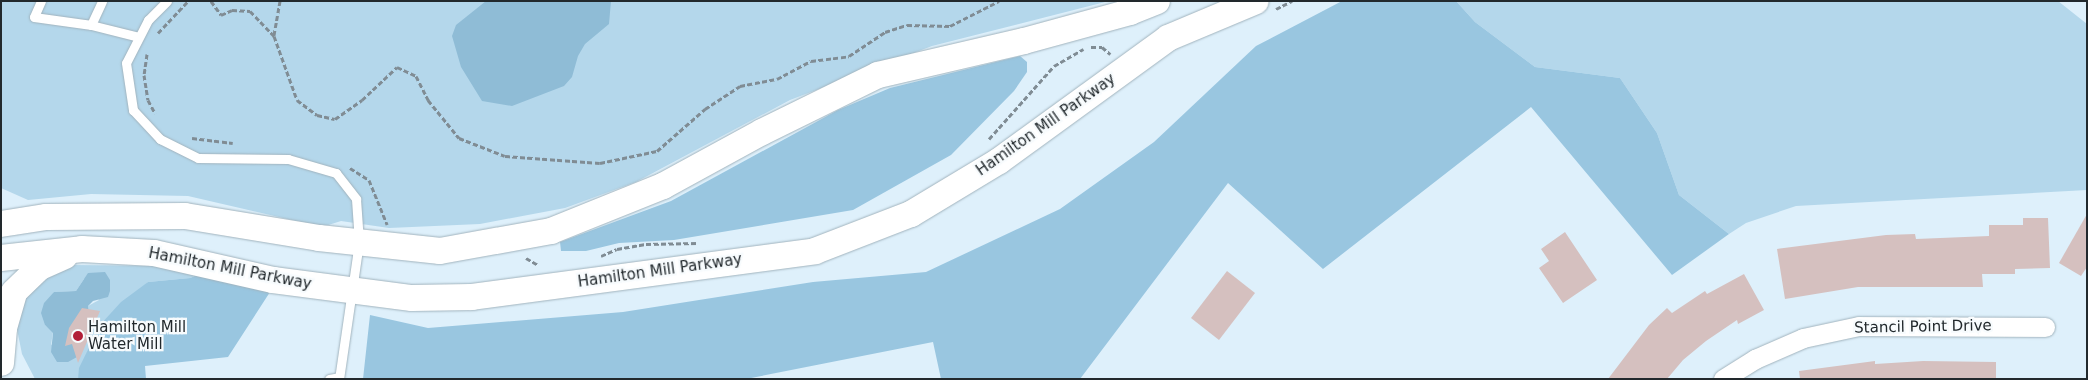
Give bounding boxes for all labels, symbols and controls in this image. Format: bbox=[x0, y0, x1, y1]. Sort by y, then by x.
street label: Hamilton Mill Parkway bbox=[973, 70, 1119, 180]
street label: Hamilton Mill Parkway bbox=[147, 244, 313, 294]
street label: Hamilton Mill Parkway bbox=[577, 251, 743, 291]
street label: Stancil Point Drive bbox=[1854, 317, 1992, 337]
place label: Hamilton Mill Water Mill bbox=[88, 318, 186, 353]
marker: Hamilton Mill Water Mill bbox=[72, 330, 84, 342]

